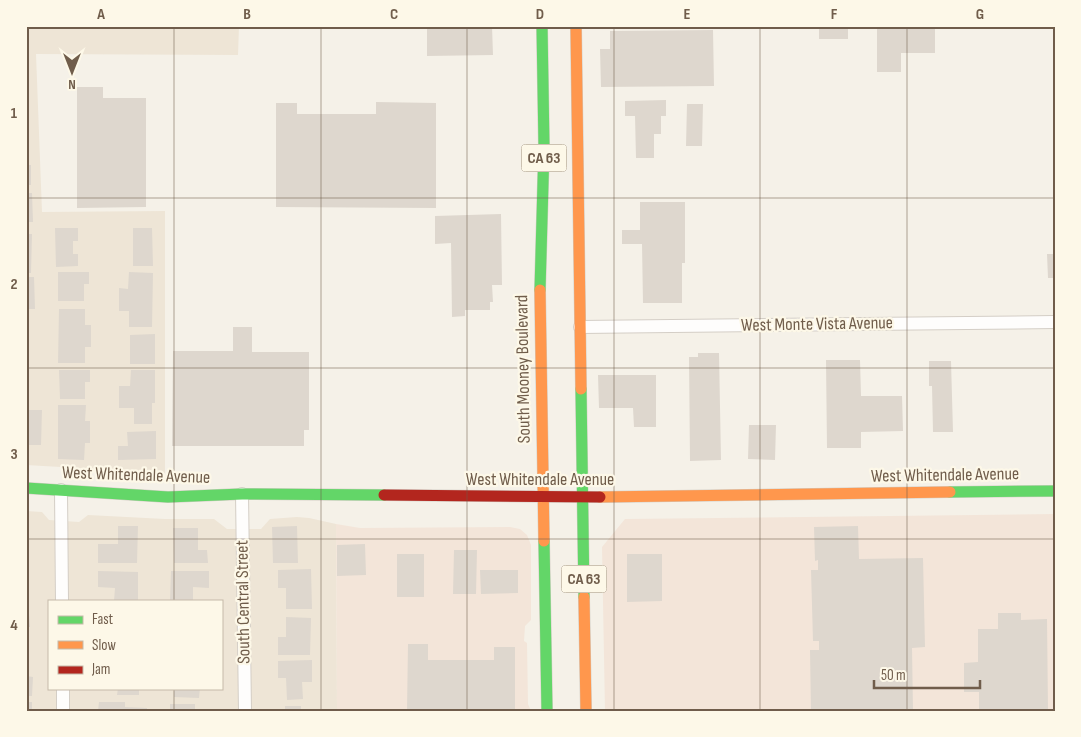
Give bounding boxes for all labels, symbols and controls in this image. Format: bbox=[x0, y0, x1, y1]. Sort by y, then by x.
text: A bbox=[96, 5, 105, 24]
text: B bbox=[243, 5, 251, 24]
text: C bbox=[390, 5, 398, 24]
text: D bbox=[536, 5, 544, 24]
text: E bbox=[684, 5, 691, 24]
text: F bbox=[831, 5, 838, 24]
text: G bbox=[976, 5, 984, 24]
north arrow bbox=[48, 48, 98, 98]
text: N bbox=[68, 76, 76, 93]
text: 1 bbox=[11, 104, 18, 123]
road number: CA 63 bbox=[522, 144, 566, 172]
text: 2 bbox=[10, 275, 18, 294]
street label: South Mooney Boulevard bbox=[511, 295, 535, 443]
street label: West Monte Vista Avenue bbox=[741, 312, 893, 336]
text: 3 bbox=[10, 445, 18, 464]
street label: West Whitendale Avenue bbox=[61, 462, 211, 488]
street label: West Whitendale Avenue bbox=[871, 463, 1019, 487]
street label: West Whitendale Avenue bbox=[466, 469, 614, 490]
street label: South Central Street bbox=[231, 539, 255, 664]
road number: CA 63 bbox=[562, 566, 606, 592]
legend bbox=[48, 600, 222, 690]
text: Fast bbox=[92, 610, 114, 629]
text: 4 bbox=[10, 616, 18, 635]
text: Slow bbox=[92, 636, 116, 655]
scale bar bbox=[874, 657, 980, 689]
text: Jam bbox=[91, 660, 110, 679]
text: 50 m bbox=[881, 666, 906, 685]

